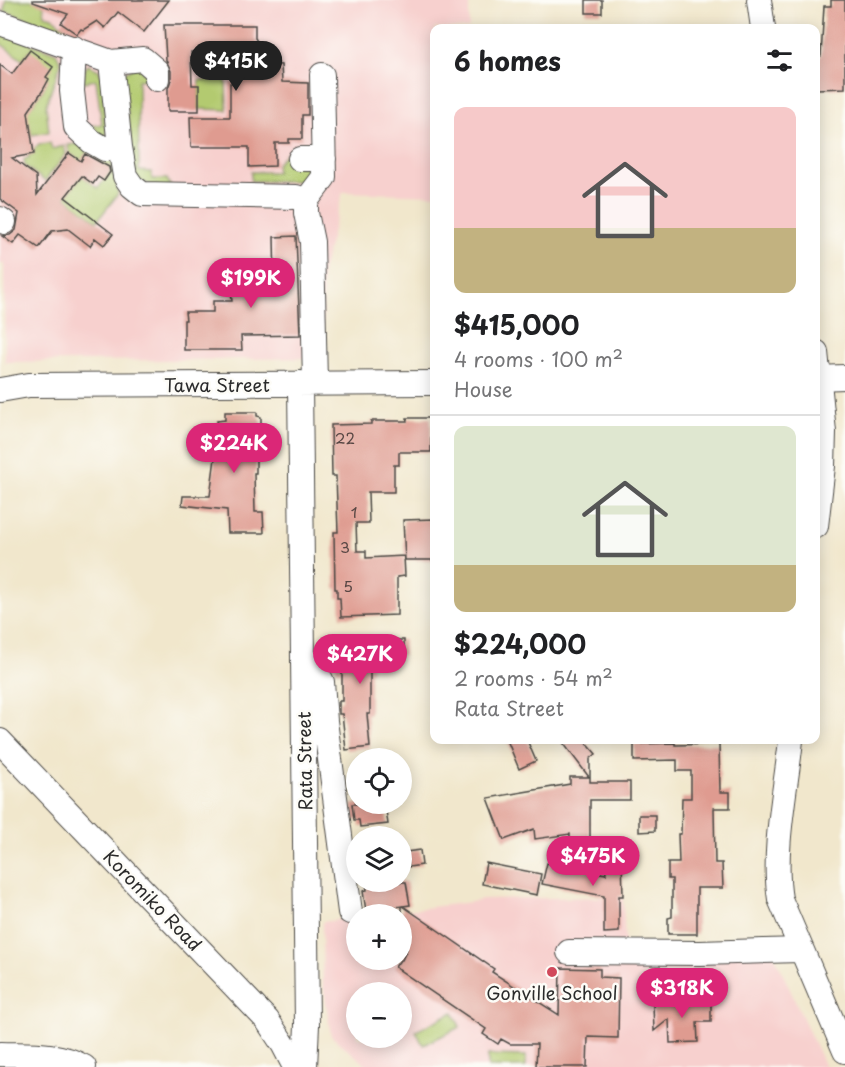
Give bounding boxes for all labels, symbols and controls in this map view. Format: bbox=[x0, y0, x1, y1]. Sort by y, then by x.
pin: $415K bbox=[194, 41, 278, 92]
text: 6 homes bbox=[454, 41, 561, 80]
icon: filters bbox=[763, 44, 796, 77]
text: $415K bbox=[204, 45, 268, 75]
icon: home bbox=[571, 146, 679, 254]
pin: $199K bbox=[209, 258, 293, 309]
text: $199K bbox=[221, 262, 281, 292]
text: $415,000 bbox=[454, 305, 579, 344]
text: 4 rooms · 100 m² bbox=[454, 344, 623, 374]
street label: Tawa Street bbox=[164, 371, 270, 398]
text: House bbox=[454, 374, 513, 404]
pin: $224K bbox=[192, 423, 276, 474]
house number: 22 bbox=[335, 426, 355, 449]
text: $224K bbox=[200, 427, 268, 457]
icon: home bbox=[571, 465, 679, 573]
house number: 1 bbox=[351, 500, 357, 523]
house number: 3 bbox=[340, 535, 350, 558]
house number: 5 bbox=[343, 574, 353, 597]
text: $224,000 bbox=[454, 624, 586, 663]
pin: $427K bbox=[318, 634, 402, 685]
text: $427K bbox=[327, 638, 393, 668]
text: 2 rooms · 54 m² bbox=[454, 663, 613, 693]
text: Rata Street bbox=[454, 693, 564, 723]
street label: Rata Street bbox=[290, 711, 318, 811]
map controls bbox=[346, 748, 412, 1048]
button: locate bbox=[346, 748, 412, 814]
button: layers bbox=[346, 826, 412, 892]
pin: $475K bbox=[551, 836, 635, 887]
text: $475K bbox=[561, 840, 625, 870]
street label: Koromiko Road bbox=[98, 843, 208, 957]
button: + bbox=[346, 904, 412, 970]
marker: Gonville School bbox=[545, 965, 559, 979]
pin: $318K bbox=[640, 968, 724, 1019]
text: $318K bbox=[650, 972, 714, 1002]
place label: Gonville School bbox=[486, 979, 618, 1006]
button: − bbox=[346, 982, 412, 1048]

